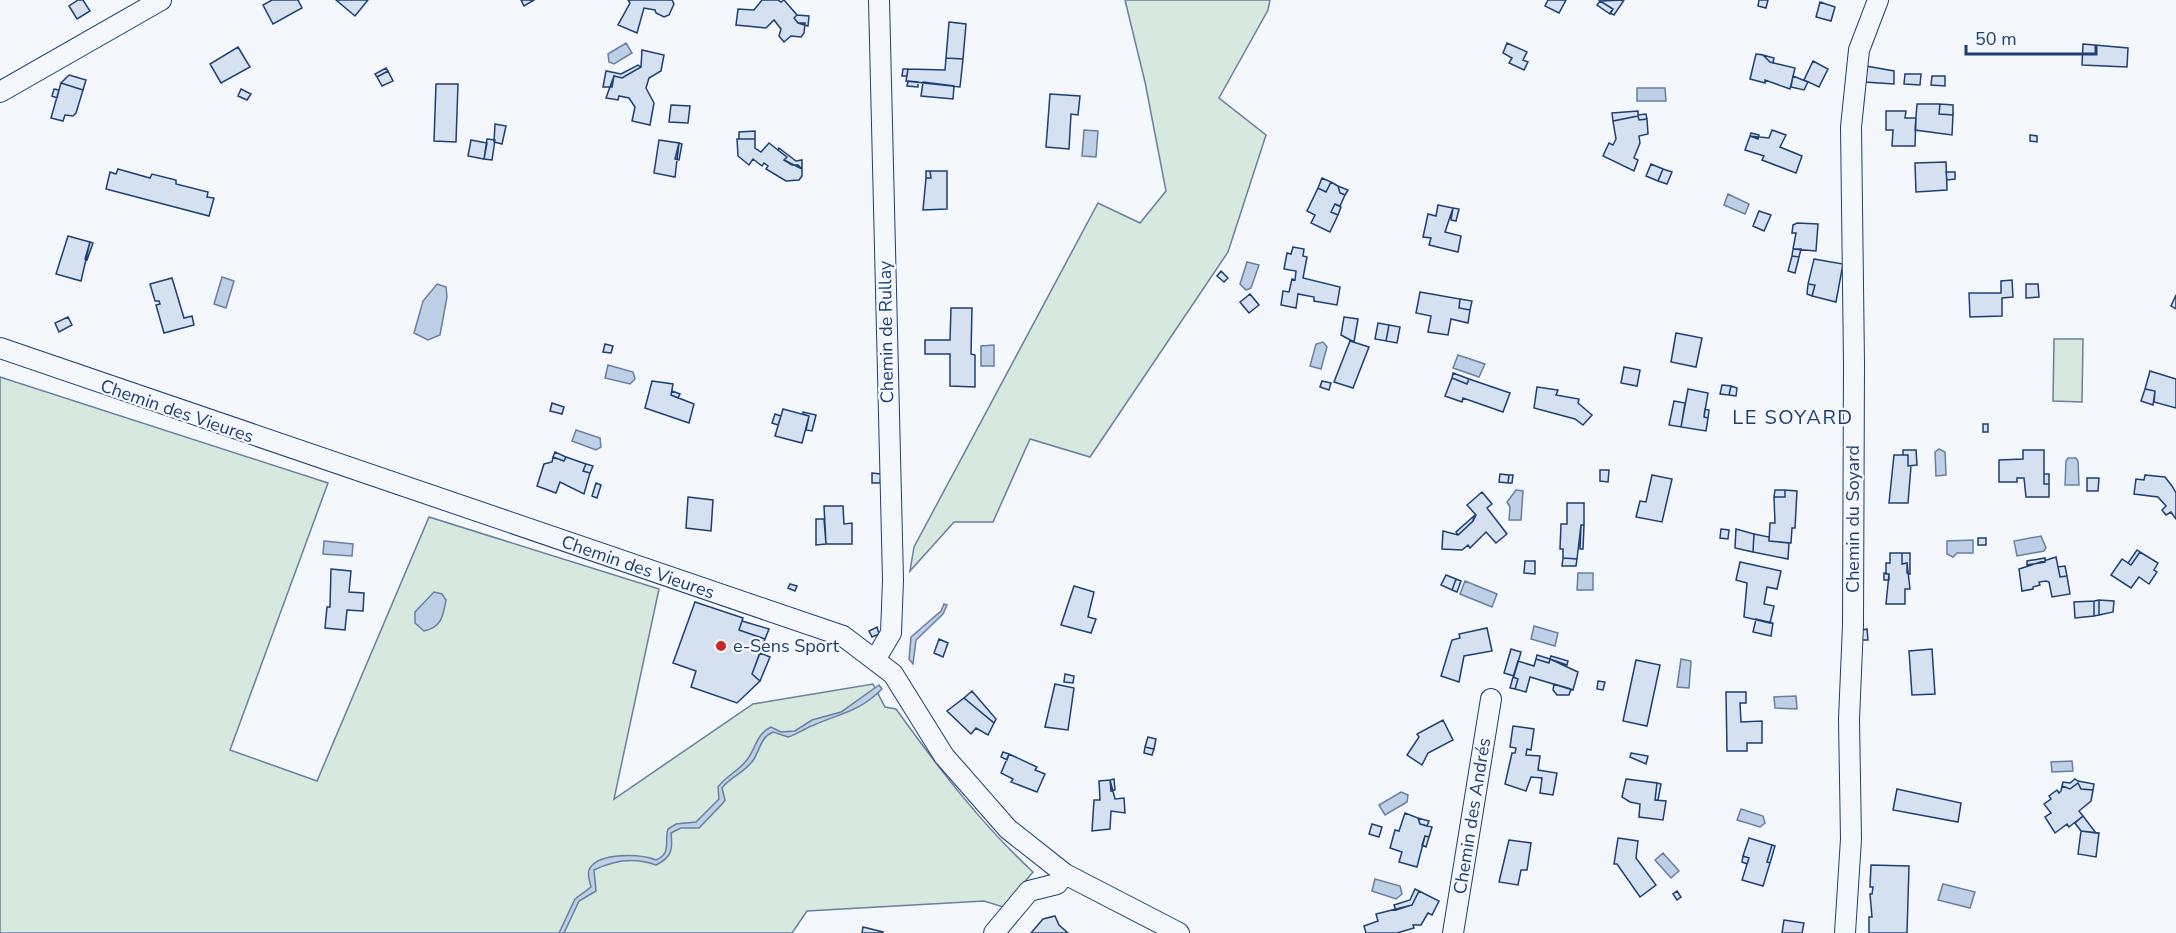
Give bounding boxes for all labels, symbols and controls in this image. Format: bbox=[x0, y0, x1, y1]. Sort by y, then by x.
scale bar bbox=[1966, 18, 2096, 56]
text: 50 m bbox=[1975, 27, 2017, 51]
street label: Chemin de Rullay bbox=[873, 260, 899, 403]
street label: Chemin des Vieures bbox=[97, 374, 257, 448]
district label: LE SOYARD bbox=[1732, 404, 1854, 431]
street label: Chemin du Soyard bbox=[1841, 445, 1865, 593]
street label: Chemin des Vieures bbox=[558, 530, 718, 604]
place label: e-Sens Sport bbox=[733, 634, 840, 658]
marker: e-Sens Sport bbox=[714, 639, 728, 653]
street label: Chemin des Andrés bbox=[1448, 736, 1496, 896]

